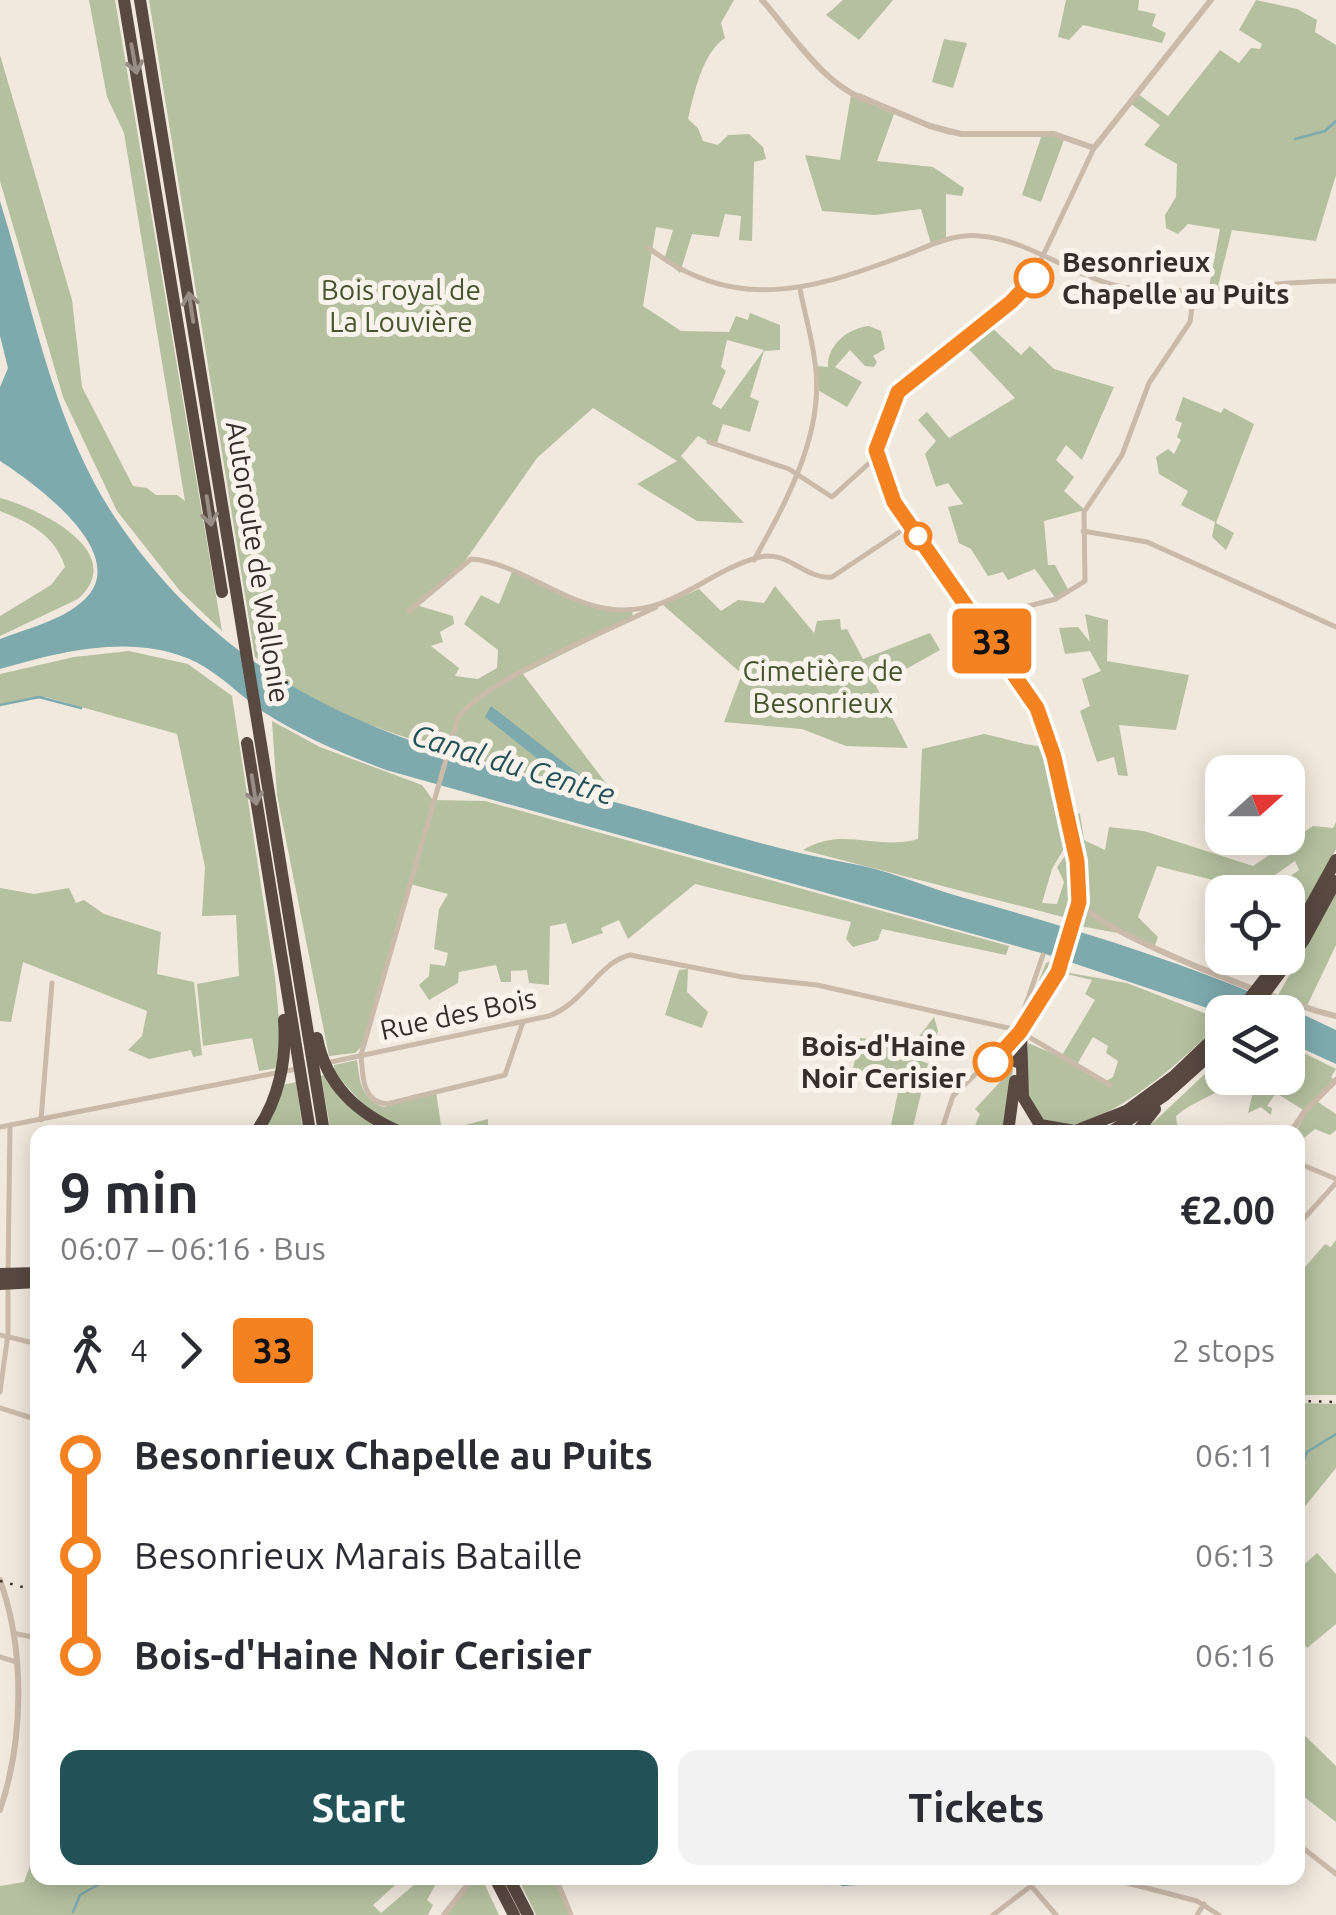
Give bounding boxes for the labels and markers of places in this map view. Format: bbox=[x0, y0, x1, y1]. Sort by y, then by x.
place label: Besonrieux Chapelle au Puits bbox=[1062, 246, 1290, 309]
marker: Besonrieux Chapelle au Puits bbox=[1015, 259, 1053, 297]
unlabelled marker bbox=[905, 523, 931, 549]
place label: Bois-d'Haine Noir Cerisier bbox=[801, 1030, 966, 1093]
marker: Bois-d'Haine Noir Cerisier bbox=[974, 1043, 1012, 1081]

